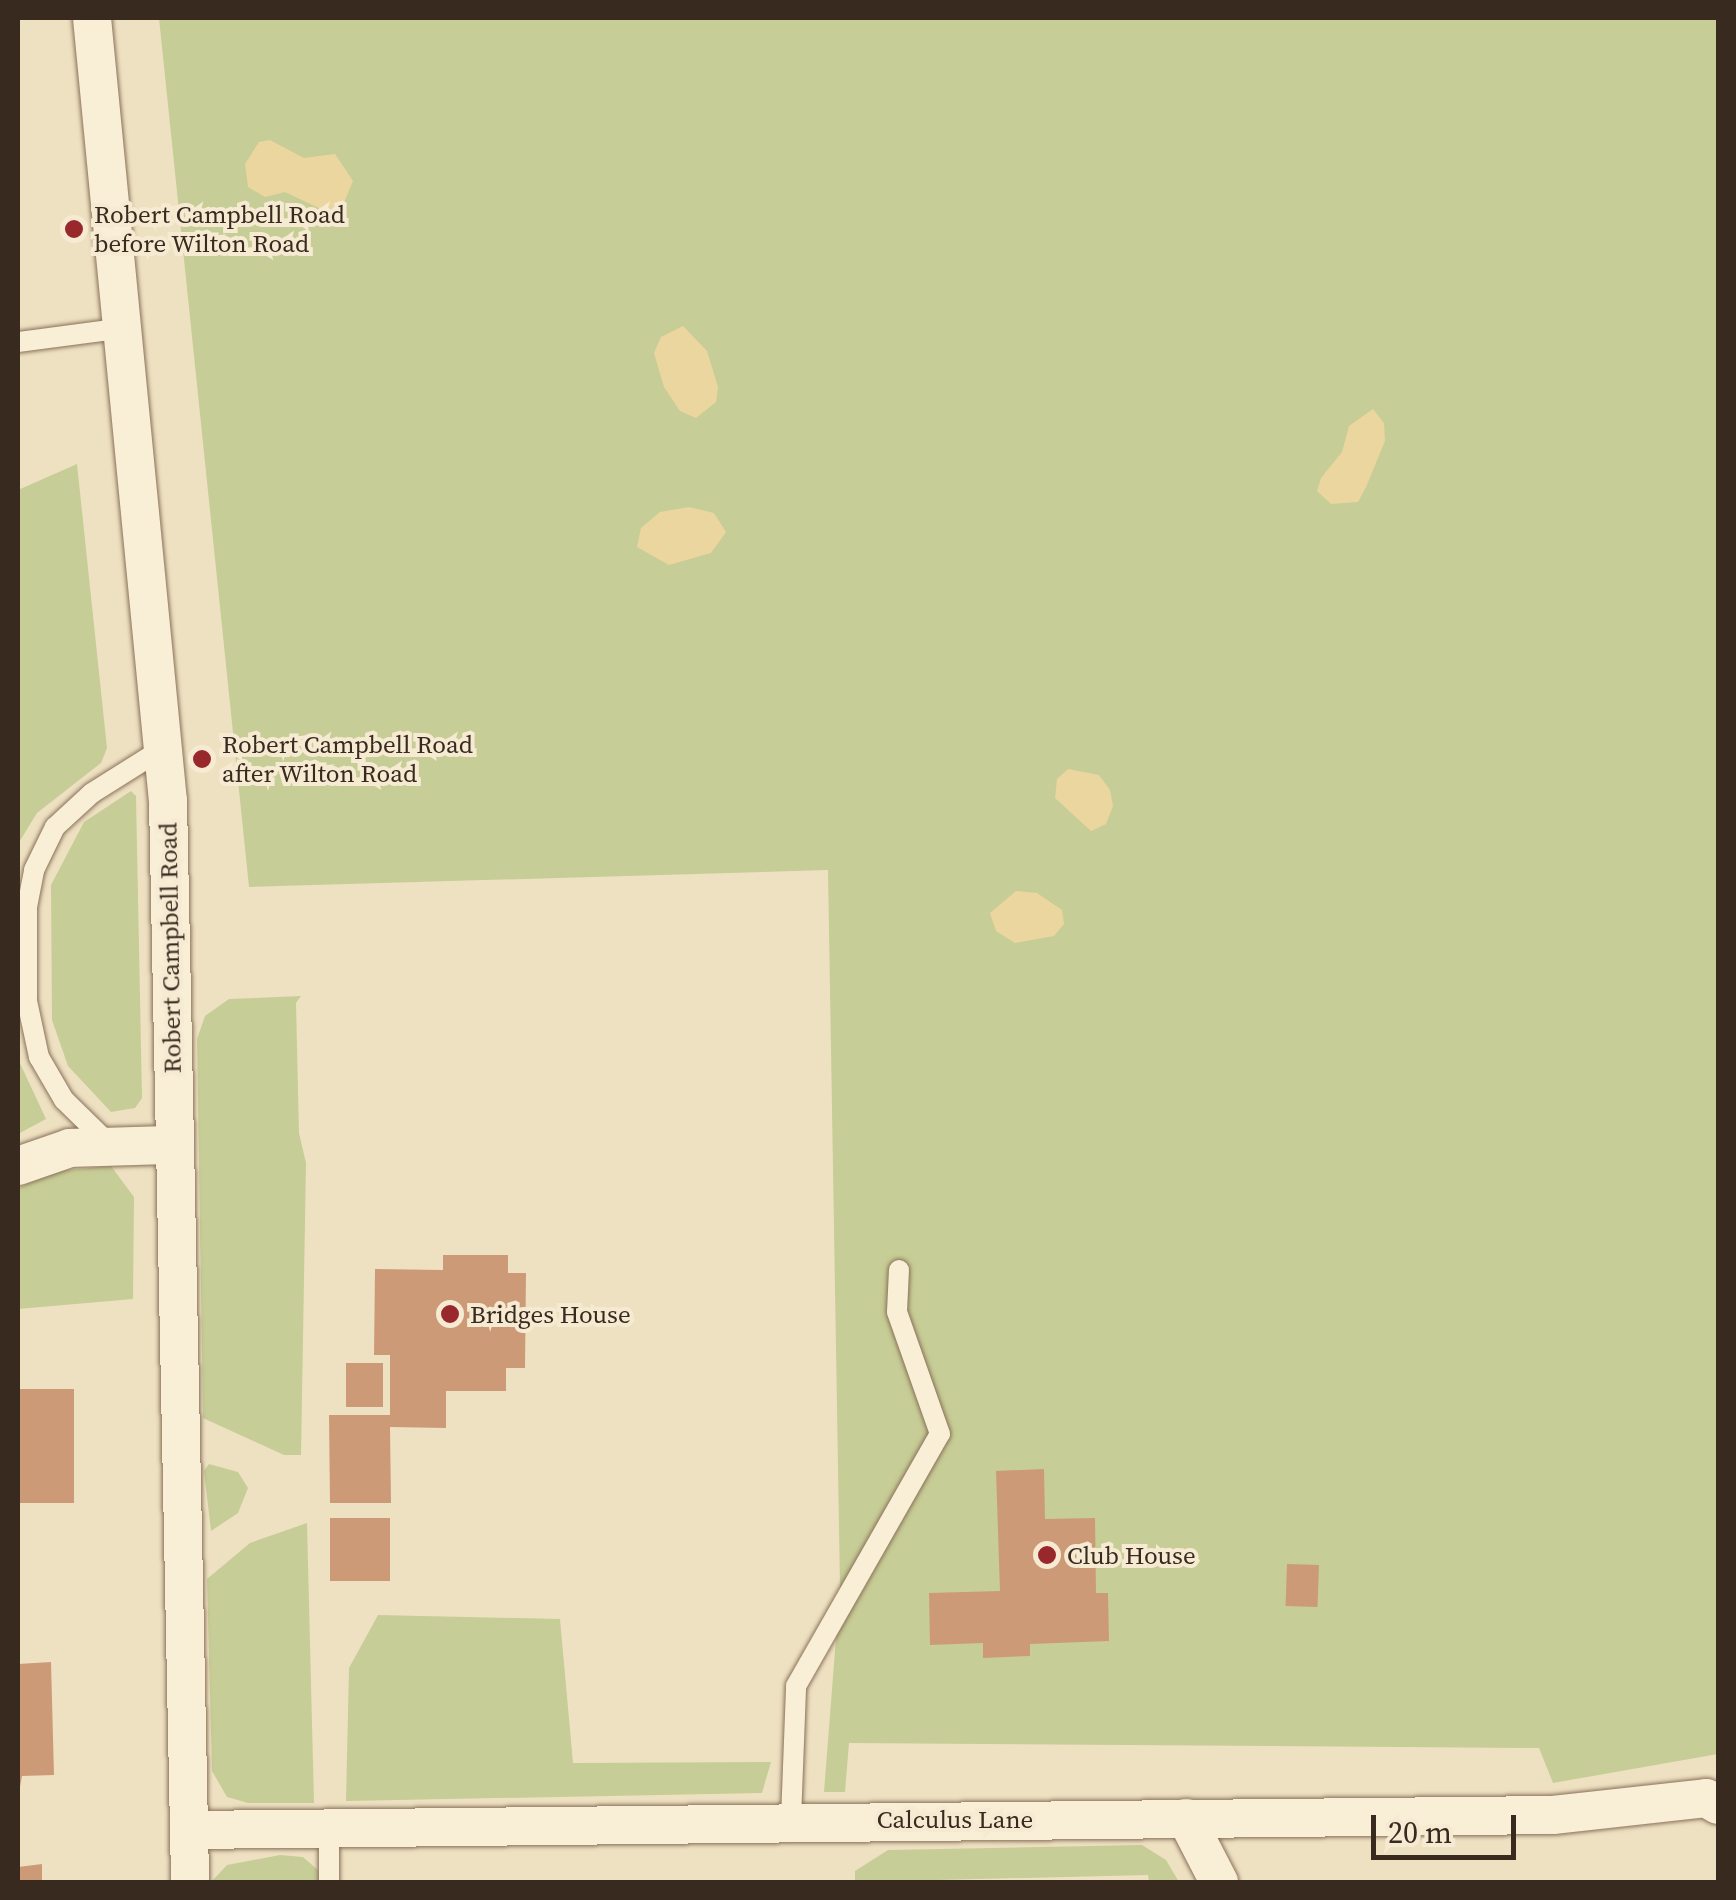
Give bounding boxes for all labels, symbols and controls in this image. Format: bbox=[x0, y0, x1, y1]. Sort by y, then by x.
place label: Robert Campbell Road before Wilton Road bbox=[94, 200, 345, 259]
marker: Robert Campbell Road before Wilton Road bbox=[63, 218, 85, 240]
place label: Robert Campbell Road after Wilton Road bbox=[222, 730, 473, 789]
marker: Robert Campbell Road after Wilton Road bbox=[191, 748, 213, 770]
street label: Robert Campbell Road bbox=[153, 822, 187, 1074]
place label: Bridges House bbox=[470, 1299, 631, 1329]
marker: Bridges House bbox=[439, 1303, 461, 1325]
place label: Club House bbox=[1067, 1540, 1196, 1570]
marker: Club House bbox=[1036, 1544, 1058, 1566]
scale bar bbox=[1376, 1795, 1521, 1857]
street label: Calculus Lane bbox=[877, 1804, 1033, 1834]
text: 20 m bbox=[1388, 1812, 1452, 1853]

